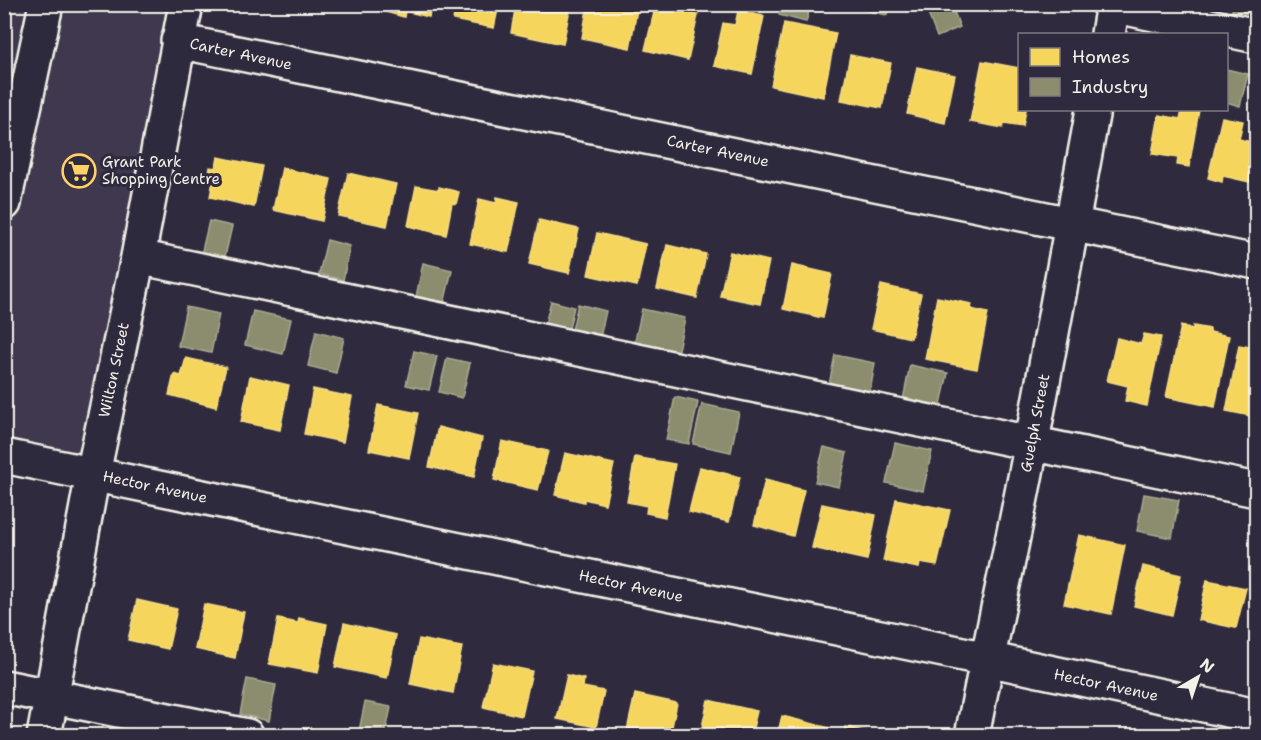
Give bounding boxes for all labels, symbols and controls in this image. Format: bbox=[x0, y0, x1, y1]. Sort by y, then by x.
street label: Carter Avenue bbox=[188, 33, 294, 75]
legend bbox=[1018, 33, 1228, 111]
text: Homes bbox=[1072, 45, 1130, 69]
text: Industry bbox=[1072, 75, 1148, 99]
street label: Carter Avenue bbox=[665, 130, 771, 172]
place label: Grant Park Shopping Centre bbox=[102, 152, 220, 189]
supermarket icon: Grant Park Shopping Centre bbox=[61, 153, 97, 189]
street label: Wilton Street bbox=[94, 321, 134, 419]
street label: Guelph Street bbox=[1016, 372, 1054, 474]
street label: Hector Avenue bbox=[101, 466, 209, 508]
street label: Hector Avenue bbox=[577, 565, 685, 607]
north arrow bbox=[1168, 647, 1228, 707]
text: N bbox=[1196, 654, 1219, 678]
street label: Hector Avenue bbox=[1052, 664, 1160, 706]

